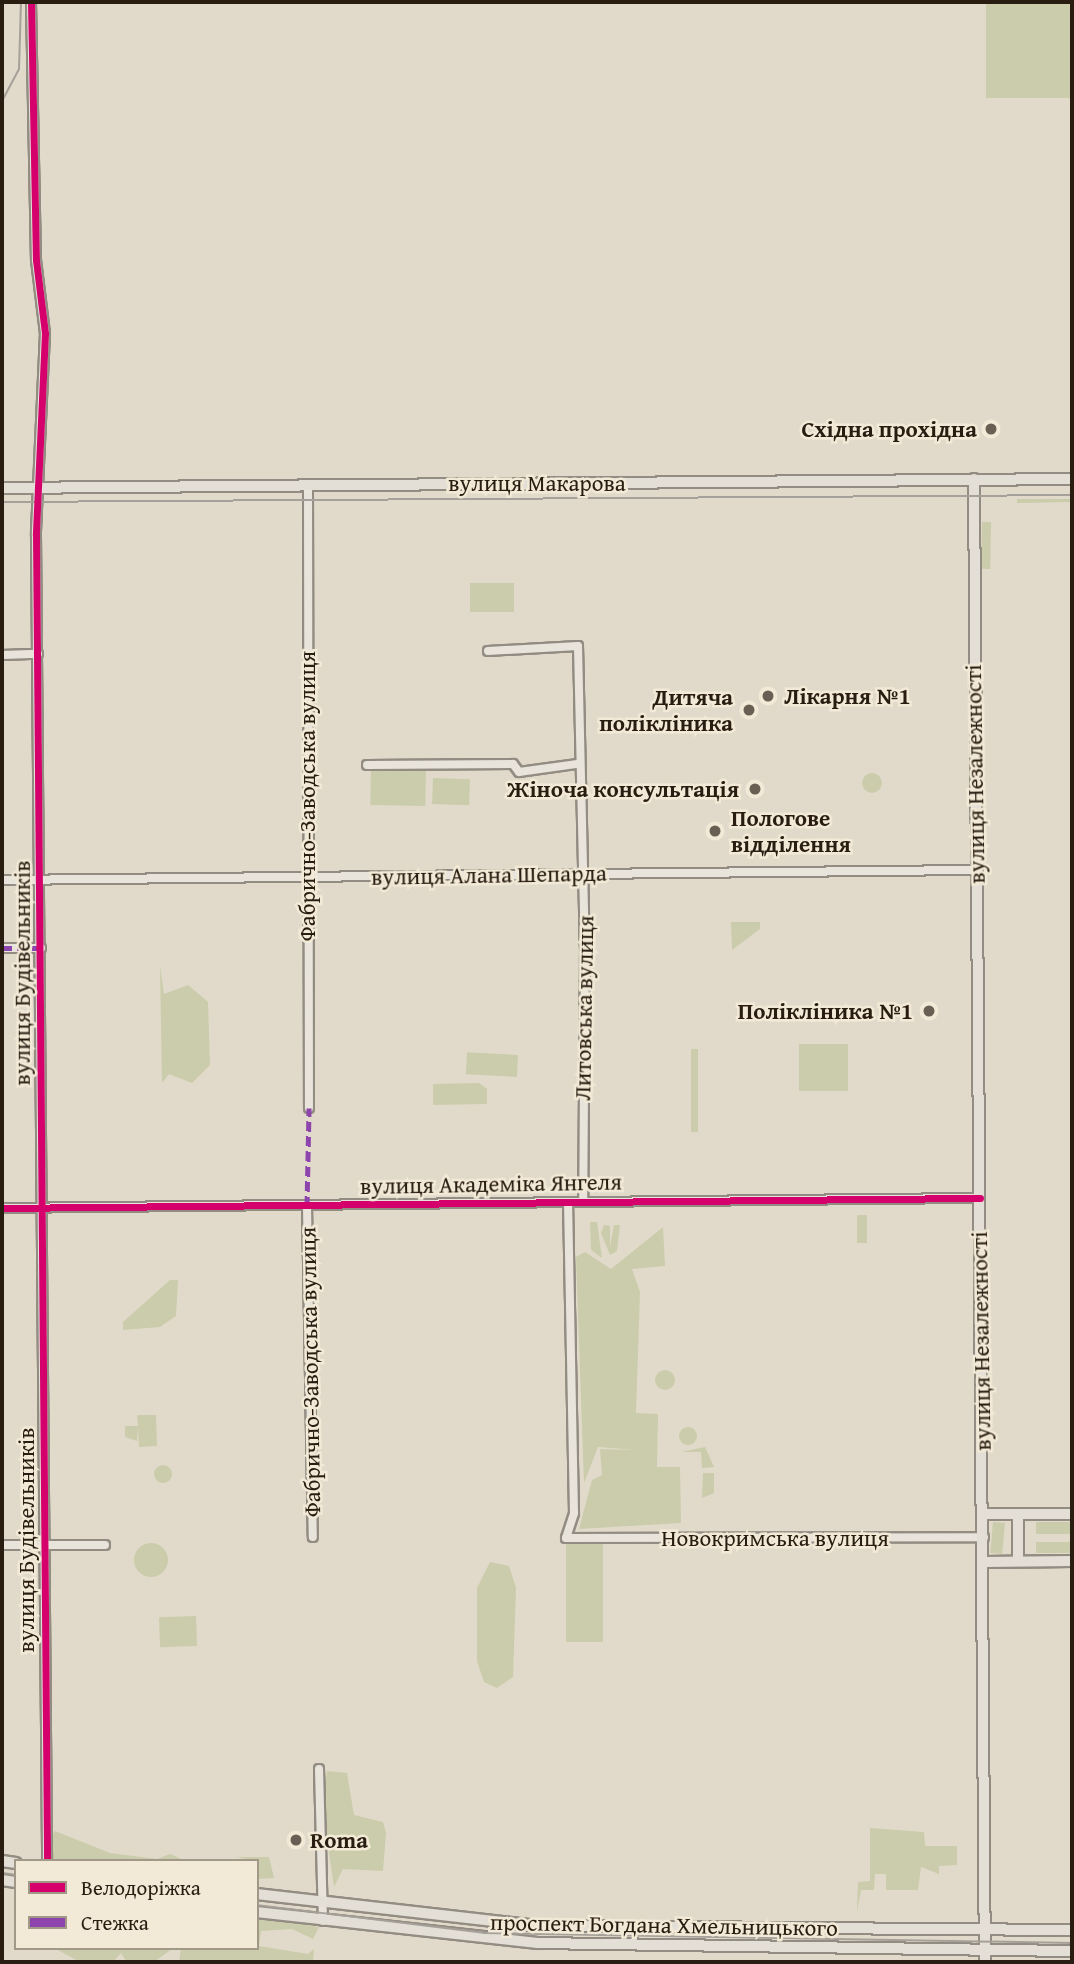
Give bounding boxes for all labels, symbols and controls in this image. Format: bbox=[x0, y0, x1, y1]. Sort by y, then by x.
place label: Східна прохідна bbox=[801, 415, 977, 443]
marker: Східна прохідна bbox=[983, 421, 999, 437]
street label: вулиця Макарова bbox=[448, 469, 626, 497]
street label: Фабрично-Заводська вулиця bbox=[293, 651, 321, 941]
street label: вулиця Незалежності bbox=[959, 664, 991, 884]
place label: Лікарня №1 bbox=[784, 682, 911, 710]
place label: Дитяча полікліника bbox=[599, 683, 733, 737]
marker: Лікарня №1 bbox=[758, 686, 778, 706]
marker: Дитяча полікліника bbox=[739, 700, 759, 720]
place label: Жіноча консультація bbox=[507, 775, 739, 803]
marker: Жіноча консультація bbox=[745, 779, 765, 799]
place label: Пологове відділення bbox=[731, 804, 851, 858]
marker: Пологове відділення bbox=[705, 821, 725, 841]
street label: вулиця Алана Шепарда bbox=[371, 859, 607, 891]
street label: вулиця Будівельників bbox=[8, 860, 36, 1086]
street label: Литовська вулиця bbox=[569, 915, 599, 1101]
place label: Полікліника №1 bbox=[738, 997, 913, 1025]
marker: Полікліника №1 bbox=[919, 1001, 939, 1021]
street label: вулиця Академіка Янгеля bbox=[360, 1168, 622, 1200]
street label: Фабрично-Заводська вулиця bbox=[294, 1227, 326, 1517]
street label: вулиця Незалежності bbox=[965, 1231, 997, 1451]
street label: вулиця Будівельників bbox=[12, 1427, 40, 1653]
street label: Новокримська вулиця bbox=[661, 1524, 889, 1552]
place label: Roma bbox=[310, 1826, 368, 1854]
marker: Roma bbox=[288, 1832, 304, 1848]
legend bbox=[14, 1859, 259, 1950]
text: Велодоріжка bbox=[81, 1872, 201, 1903]
text: Стежка bbox=[81, 1907, 149, 1938]
street label: проспект Богдана Хмельницького bbox=[490, 1908, 838, 1942]

